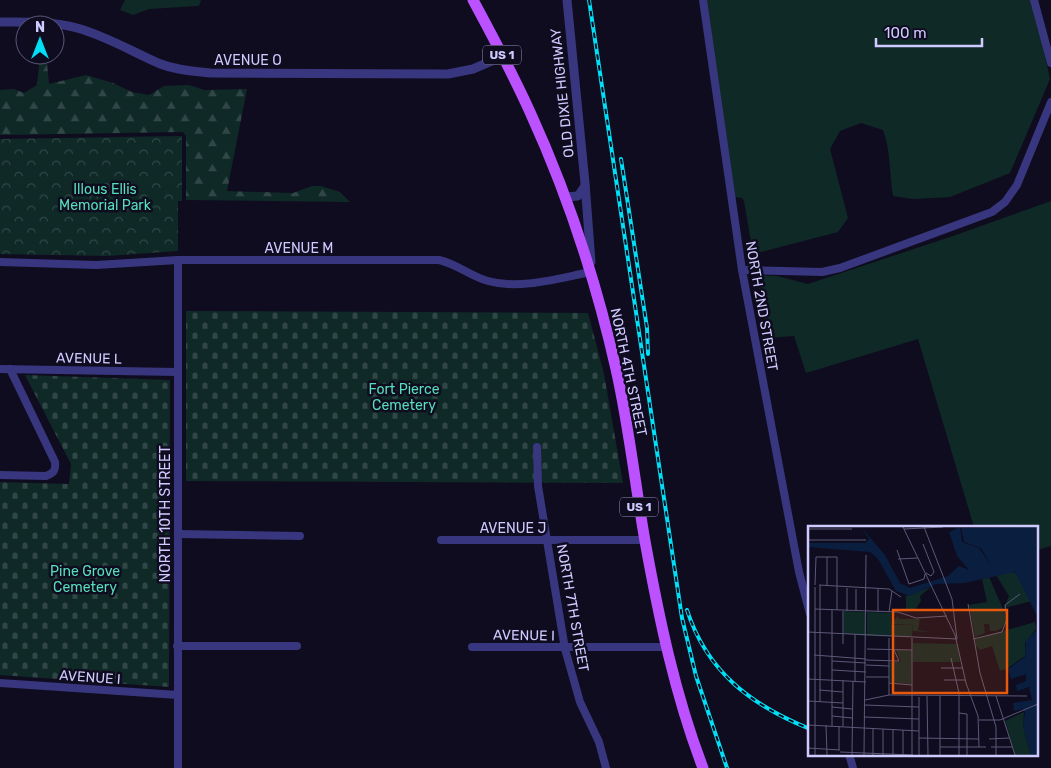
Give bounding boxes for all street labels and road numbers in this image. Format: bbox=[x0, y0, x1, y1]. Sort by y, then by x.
street label: OLD DIXIE HIGHWAY bbox=[547, 27, 578, 159]
road number: US 1 bbox=[483, 46, 521, 64]
street label: AVENUE O bbox=[214, 52, 282, 69]
street label: AVENUE M bbox=[265, 240, 333, 257]
street label: NORTH 2ND STREET bbox=[742, 240, 781, 372]
street label: NORTH 4TH STREET bbox=[607, 306, 650, 438]
street label: AVENUE L bbox=[56, 349, 122, 368]
street label: NORTH 10TH STREET bbox=[157, 445, 174, 583]
road number: US 1 bbox=[620, 498, 658, 516]
street label: AVENUE J bbox=[480, 520, 546, 537]
street label: NORTH 7TH STREET bbox=[553, 543, 592, 673]
street label: AVENUE I bbox=[493, 626, 555, 645]
street label: AVENUE I bbox=[59, 667, 121, 688]

